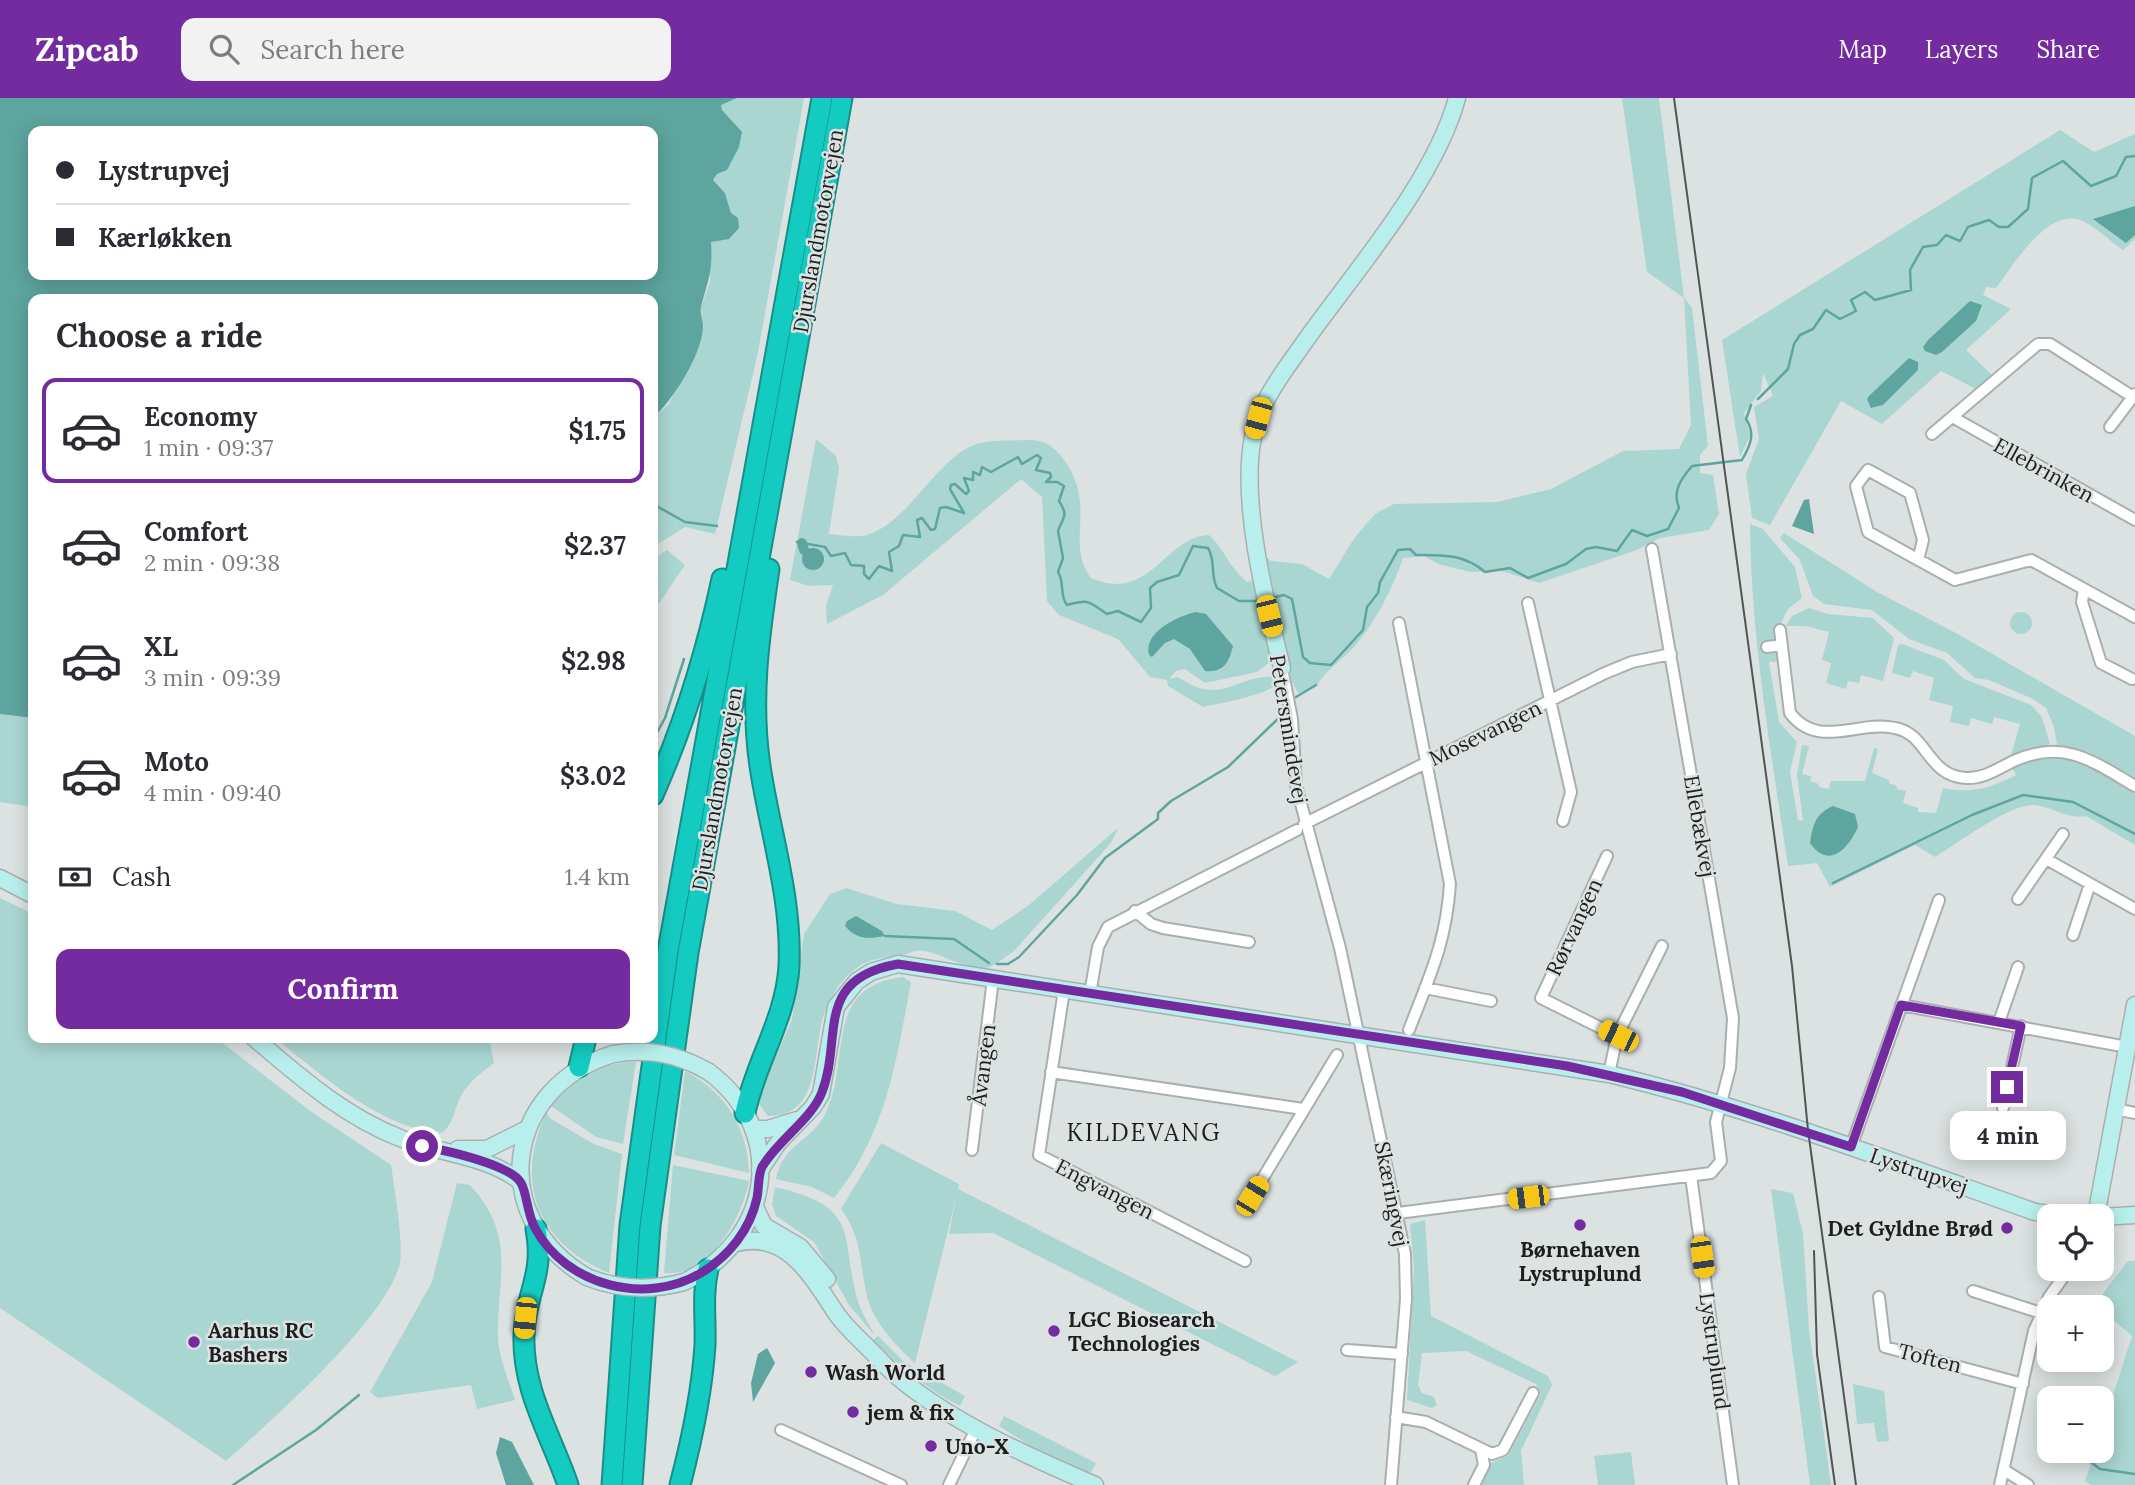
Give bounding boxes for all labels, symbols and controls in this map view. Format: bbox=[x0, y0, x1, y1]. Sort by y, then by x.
search box bbox=[181, 18, 671, 81]
text: Zipcab bbox=[35, 28, 139, 70]
icon: search bbox=[205, 30, 243, 68]
text: Search here bbox=[261, 33, 405, 66]
text: Map bbox=[1838, 34, 1887, 65]
text: Layers bbox=[1925, 34, 1998, 65]
text: Share bbox=[2036, 34, 2100, 65]
street label: Djurslandmotorvejen bbox=[787, 127, 849, 335]
text: Lystrupvej bbox=[98, 154, 230, 187]
text: Kærløkken bbox=[98, 221, 232, 254]
text: Choose a ride bbox=[56, 315, 263, 356]
car bbox=[1243, 395, 1274, 441]
icon: car bbox=[60, 399, 123, 462]
text: Economy bbox=[144, 400, 257, 433]
text: $1.75 bbox=[569, 414, 626, 447]
street label: Ellebrinken bbox=[1989, 431, 2099, 509]
text: 1 min · 09:37 bbox=[144, 433, 273, 462]
icon: car bbox=[60, 514, 123, 577]
text: Comfort bbox=[144, 515, 248, 548]
text: $2.37 bbox=[564, 529, 626, 562]
text: 2 min · 09:38 bbox=[144, 548, 280, 577]
car bbox=[1254, 593, 1285, 639]
icon: car bbox=[60, 629, 123, 692]
text: XL bbox=[144, 630, 178, 663]
text: $2.98 bbox=[561, 644, 626, 677]
street label: Petersmindevej bbox=[1264, 652, 1314, 806]
text: 3 min · 09:39 bbox=[144, 663, 281, 692]
street label: Djurslandmotorvejen bbox=[686, 685, 748, 893]
street label: Mosevangen bbox=[1424, 694, 1546, 772]
icon: car bbox=[60, 744, 123, 807]
text: Moto bbox=[144, 745, 209, 778]
text: $3.02 bbox=[560, 759, 626, 792]
street label: Ellebækvej bbox=[1678, 773, 1722, 879]
text: 4 min · 09:40 bbox=[144, 778, 281, 807]
icon: cash bbox=[56, 858, 94, 896]
text: Cash bbox=[112, 860, 171, 893]
text: 1.4 km bbox=[565, 862, 630, 891]
street label: Rørvangen bbox=[1540, 874, 1608, 980]
button: Confirm bbox=[56, 949, 630, 1029]
car bbox=[1595, 1017, 1642, 1055]
street label: Åvangen bbox=[964, 1022, 1001, 1109]
route end bbox=[1991, 1071, 2023, 1103]
callout: 4 min bbox=[1949, 1112, 2065, 1160]
district label: KILDEVANG bbox=[1067, 1117, 1221, 1148]
text: 4 min bbox=[1977, 1121, 2039, 1150]
route start bbox=[406, 1130, 438, 1162]
street label: Skæringvej bbox=[1369, 1139, 1415, 1249]
street label: Lystrupvej bbox=[1866, 1142, 1972, 1200]
street label: Engvangen bbox=[1051, 1153, 1159, 1225]
car bbox=[1233, 1173, 1272, 1219]
car bbox=[1506, 1184, 1551, 1210]
map controls bbox=[2037, 1204, 2114, 1463]
button: locate bbox=[2037, 1204, 2114, 1281]
place label: Det Gyldne Brød bbox=[1827, 1215, 1993, 1242]
marker: Børnehaven Lystruplund bbox=[1572, 1217, 1588, 1233]
marker: Det Gyldne Brød bbox=[1999, 1220, 2015, 1236]
car bbox=[1689, 1235, 1716, 1279]
place label: Børnehaven Lystruplund bbox=[1518, 1236, 1642, 1287]
street label: Lystruplund bbox=[1693, 1291, 1737, 1411]
button: + bbox=[2037, 1295, 2114, 1372]
car bbox=[513, 1296, 538, 1340]
place label: LGC Biosearch Technologies bbox=[1068, 1306, 1215, 1357]
place label: Aarhus RC Bashers bbox=[208, 1317, 314, 1368]
marker: LGC Biosearch Technologies bbox=[1046, 1323, 1062, 1339]
marker: Aarhus RC Bashers bbox=[186, 1334, 202, 1350]
street label: Toften bbox=[1896, 1337, 1965, 1379]
place label: Wash World bbox=[825, 1359, 945, 1386]
marker: Wash World bbox=[803, 1364, 819, 1380]
button: − bbox=[2037, 1386, 2114, 1463]
place label: jem & fix bbox=[865, 1399, 955, 1426]
marker: jem & fix bbox=[845, 1404, 861, 1420]
place label: Uno-X bbox=[945, 1433, 1009, 1460]
marker: Uno-X bbox=[923, 1438, 939, 1454]

